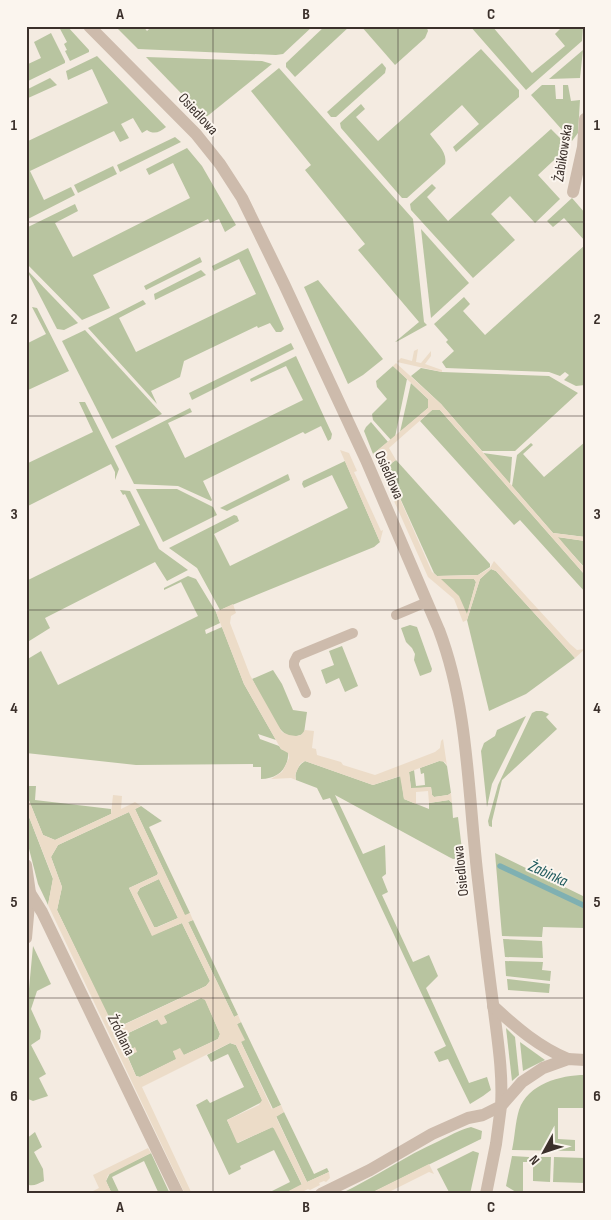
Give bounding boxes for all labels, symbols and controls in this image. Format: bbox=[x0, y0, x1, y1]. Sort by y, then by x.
text: A bbox=[115, 5, 124, 24]
text: B bbox=[302, 5, 310, 24]
text: C bbox=[487, 5, 495, 24]
street label: Osiedlowa bbox=[174, 89, 222, 139]
text: 1 bbox=[11, 116, 18, 135]
text: 1 bbox=[594, 116, 601, 135]
street label: Żabikowska bbox=[549, 123, 577, 183]
text: 2 bbox=[10, 310, 18, 329]
text: 2 bbox=[593, 310, 601, 329]
street label: Osiedlowa bbox=[370, 448, 408, 502]
text: 3 bbox=[10, 505, 18, 524]
text: 3 bbox=[593, 505, 601, 524]
text: 4 bbox=[10, 699, 18, 718]
text: 4 bbox=[593, 699, 601, 718]
street label: Osiedlowa bbox=[449, 845, 473, 897]
water label: Żabinka bbox=[525, 856, 571, 891]
text: 5 bbox=[10, 893, 18, 912]
text: 5 bbox=[593, 893, 601, 912]
street label: Źródlana bbox=[103, 1011, 139, 1059]
text: 6 bbox=[10, 1087, 18, 1106]
text: 6 bbox=[593, 1087, 601, 1106]
north arrow bbox=[518, 1128, 568, 1178]
text: N bbox=[526, 1152, 543, 1168]
text: A bbox=[115, 1198, 124, 1217]
text: B bbox=[302, 1198, 310, 1217]
text: C bbox=[487, 1198, 495, 1217]

